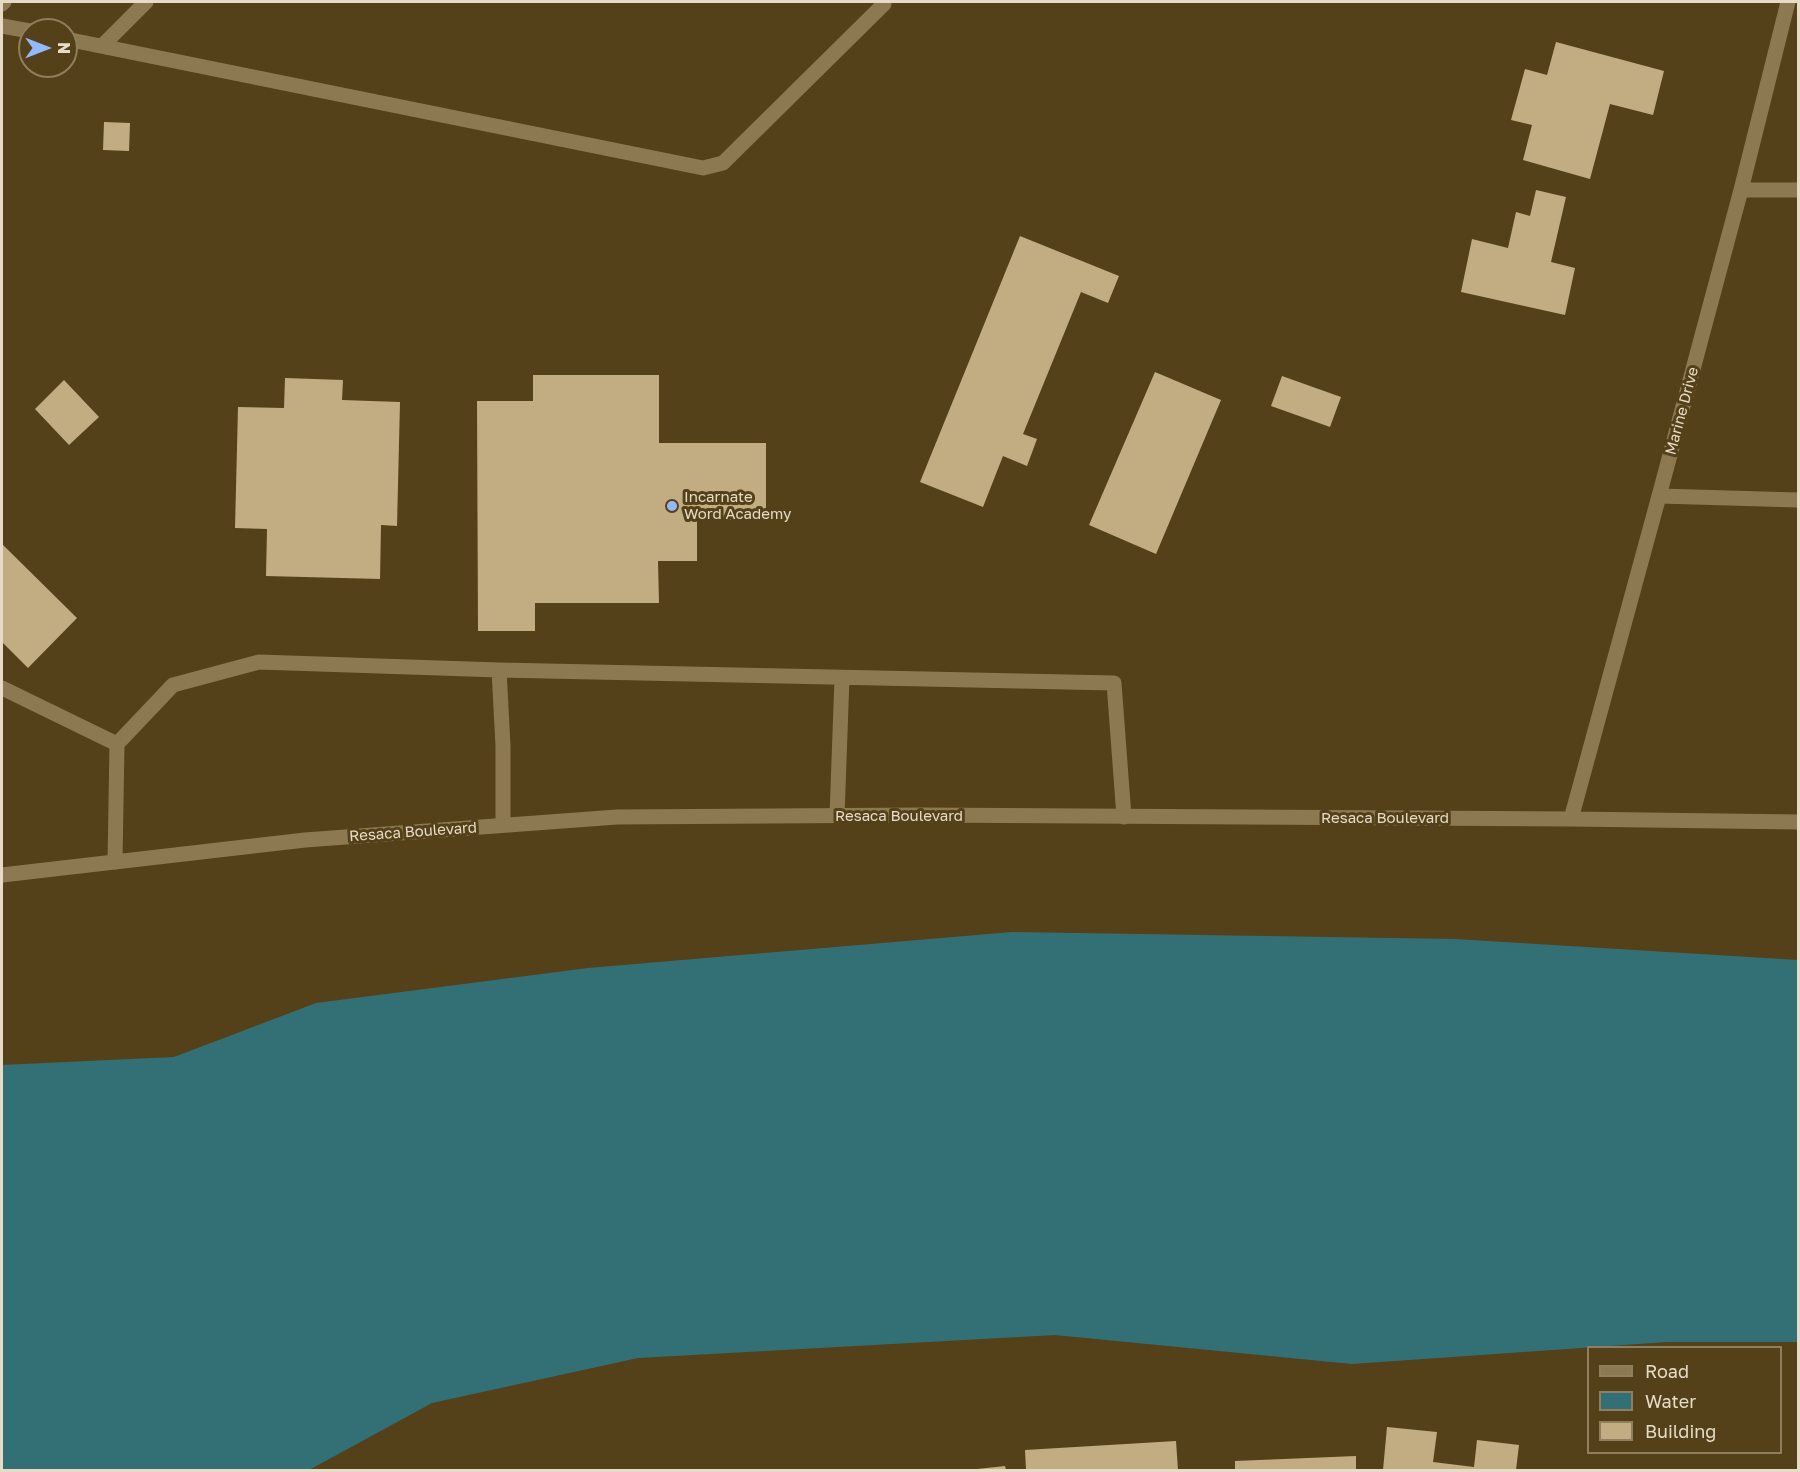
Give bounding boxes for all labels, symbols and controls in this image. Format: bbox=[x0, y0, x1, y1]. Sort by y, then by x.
north arrow bbox=[18, 18, 78, 78]
text: N bbox=[54, 42, 74, 54]
street label: Marine Drive bbox=[1662, 365, 1702, 457]
place label: Incarnate Word Academy bbox=[684, 488, 791, 523]
marker: Incarnate Word Academy bbox=[665, 499, 679, 513]
street label: Resaca Boulevard bbox=[835, 807, 963, 825]
street label: Resaca Boulevard bbox=[1321, 809, 1449, 827]
street label: Resaca Boulevard bbox=[348, 819, 478, 845]
legend bbox=[1587, 1346, 1782, 1454]
text: Road bbox=[1645, 1360, 1689, 1382]
text: Water bbox=[1645, 1390, 1696, 1412]
text: Building bbox=[1645, 1420, 1716, 1442]

